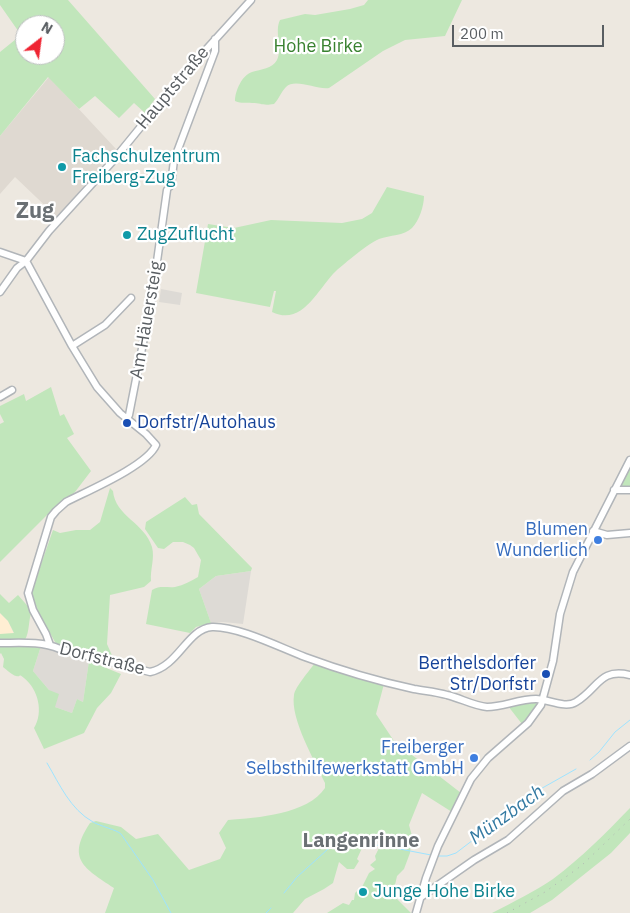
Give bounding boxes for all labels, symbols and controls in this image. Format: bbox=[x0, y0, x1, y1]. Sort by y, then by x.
north arrow bbox=[15, 15, 65, 65]
scale bar bbox=[455, 15, 608, 47]
text: N bbox=[38, 18, 56, 38]
text: 200 m bbox=[460, 24, 504, 43]
park label: Hohe Birke bbox=[273, 36, 363, 58]
street label: Hauptstraße bbox=[132, 42, 214, 134]
place label: Fachschulzentrum Freiberg-Zug bbox=[72, 146, 221, 188]
marker: Fachschulzentrum Freiberg-Zug bbox=[56, 161, 68, 173]
district label: Zug bbox=[16, 199, 54, 225]
place label: ZugZuflucht bbox=[137, 224, 234, 246]
marker: ZugZuflucht bbox=[121, 229, 133, 241]
street label: Am Häuersteig bbox=[126, 259, 168, 381]
place label: Dorfstr/Autohaus bbox=[137, 412, 276, 434]
marker: Dorfstr/Autohaus bbox=[121, 417, 133, 429]
place label: Blumen Wunderlich bbox=[496, 519, 588, 562]
marker: Blumen Wunderlich bbox=[592, 534, 604, 546]
street label: Dorfstraße bbox=[57, 638, 147, 680]
place label: Berthelsdorfer Str/Dorfstr bbox=[418, 653, 536, 696]
marker: Berthelsdorfer Str/Dorfstr bbox=[540, 668, 552, 680]
place label: Freiberger Selbsthilfewerkstatt GmbH bbox=[246, 737, 464, 780]
marker: Freiberger Selbsthilfewerkstatt GmbH bbox=[468, 752, 480, 764]
water label: Münzbach bbox=[465, 780, 549, 850]
district label: Langenrinne bbox=[303, 829, 419, 853]
place label: Junge Hohe Birke bbox=[373, 881, 515, 903]
marker: Junge Hohe Birke bbox=[357, 886, 369, 898]

